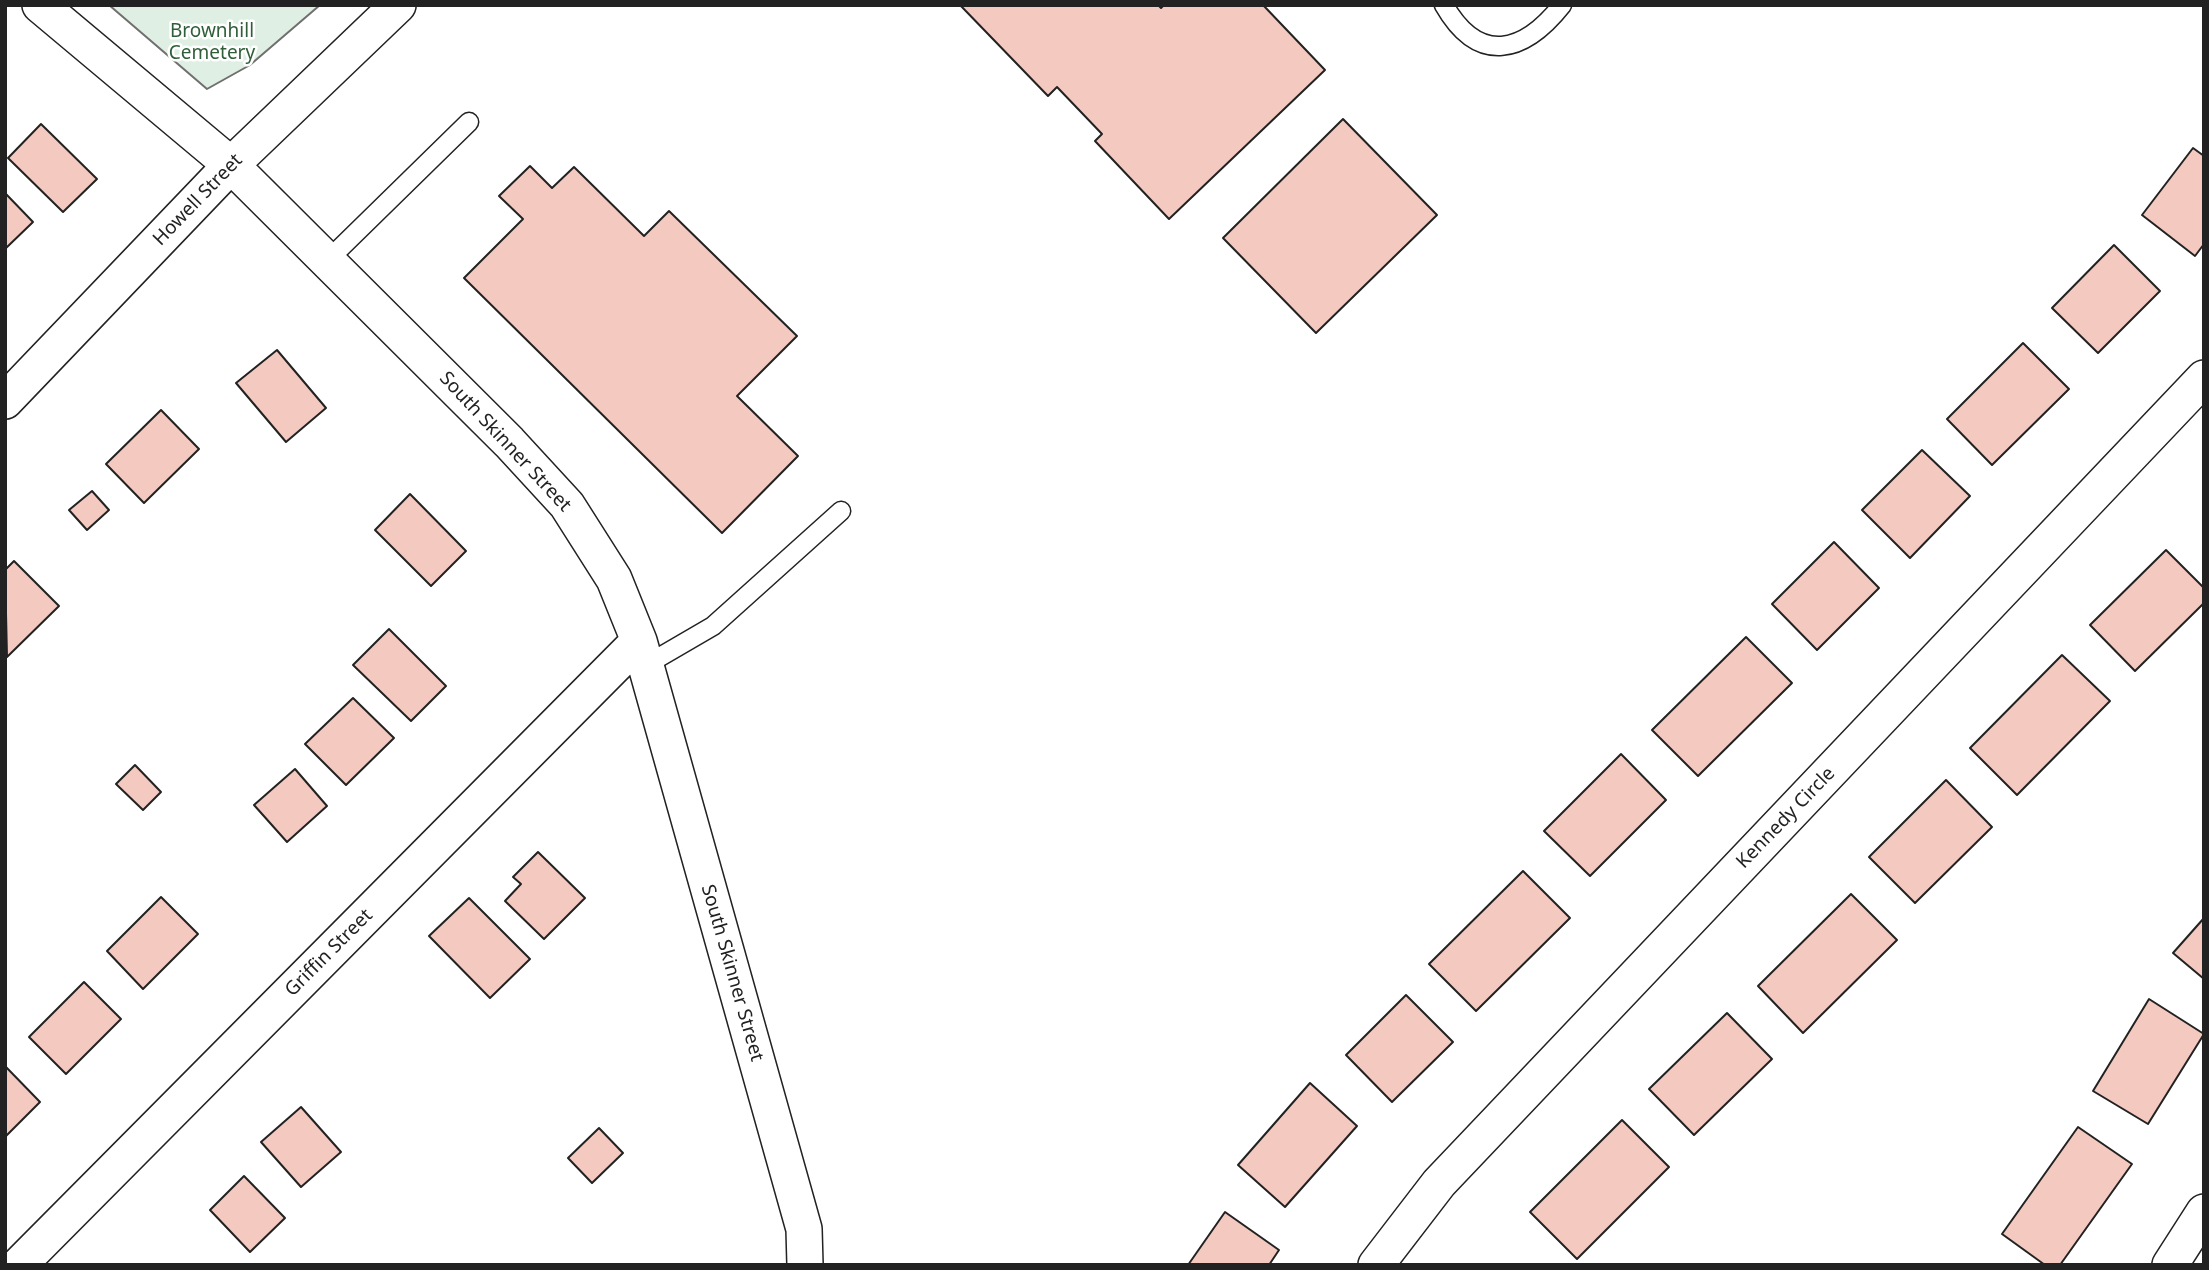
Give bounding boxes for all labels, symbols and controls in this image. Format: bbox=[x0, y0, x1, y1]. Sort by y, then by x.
park label: Brownhill Cemetery bbox=[169, 21, 255, 65]
street label: Howell Street bbox=[149, 149, 247, 251]
street label: South Skinner Street bbox=[434, 367, 576, 517]
street label: Kennedy Circle bbox=[1732, 763, 1840, 873]
street label: South Skinner Street bbox=[696, 882, 768, 1064]
street label: Griffin Street bbox=[281, 905, 377, 1001]

